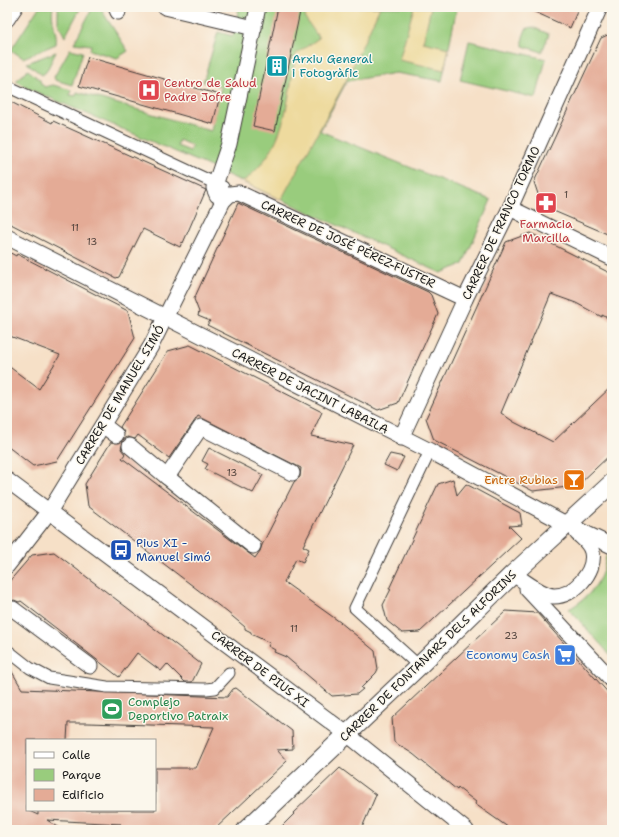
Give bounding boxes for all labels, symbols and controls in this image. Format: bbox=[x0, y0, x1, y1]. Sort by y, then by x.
place label: Arxiu General i Fotogràfic bbox=[292, 51, 373, 81]
building icon: Arxiu General i Fotogràfic bbox=[264, 53, 290, 79]
place label: Centro de Salud Padre Jofre bbox=[164, 75, 257, 105]
hospital icon: Centro de Salud Padre Jofre bbox=[136, 77, 162, 103]
street label: CARRER DE FRANCO TORMO bbox=[458, 144, 544, 302]
house number: 1 bbox=[564, 188, 568, 201]
pharmacy icon: Farmacia Marcilla bbox=[533, 190, 559, 216]
street label: CARRER DE JOSÉ PÉREZ-FUSTER bbox=[258, 196, 438, 292]
place label: Farmacia Marcilla bbox=[520, 216, 573, 246]
house number: 11 bbox=[71, 221, 79, 234]
house number: 13 bbox=[87, 235, 97, 248]
street label: CARRER DE MANUEL SIMÓ bbox=[72, 322, 168, 468]
street label: CARRER DE JACINT LABAILA bbox=[229, 344, 391, 438]
house number: 13 bbox=[227, 466, 237, 479]
bar icon: Entre Rubias bbox=[561, 467, 587, 493]
place label: Entre Rubias bbox=[484, 472, 558, 488]
place label: Pius XI - Manuel Simó bbox=[136, 535, 211, 565]
bus stop icon: Pius XI - Manuel Simó bbox=[108, 537, 134, 563]
street label: CARRER DE FONTANARS DELS ALFORINS bbox=[336, 567, 520, 745]
house number: 11 bbox=[290, 622, 298, 635]
street label: CARRER DE PIUS XI bbox=[208, 627, 312, 711]
house number: 23 bbox=[504, 629, 518, 642]
supermarket icon: Economy Cash bbox=[552, 642, 578, 668]
place label: Economy Cash bbox=[466, 647, 550, 663]
place label: Complejo Deportivo Patraix bbox=[128, 694, 228, 724]
sports icon: Complejo Deportivo Patraix bbox=[99, 696, 125, 722]
legend bbox=[26, 739, 156, 811]
text: Calle bbox=[62, 747, 91, 763]
text: Parque bbox=[62, 767, 101, 783]
text: Edificio bbox=[62, 787, 104, 803]

